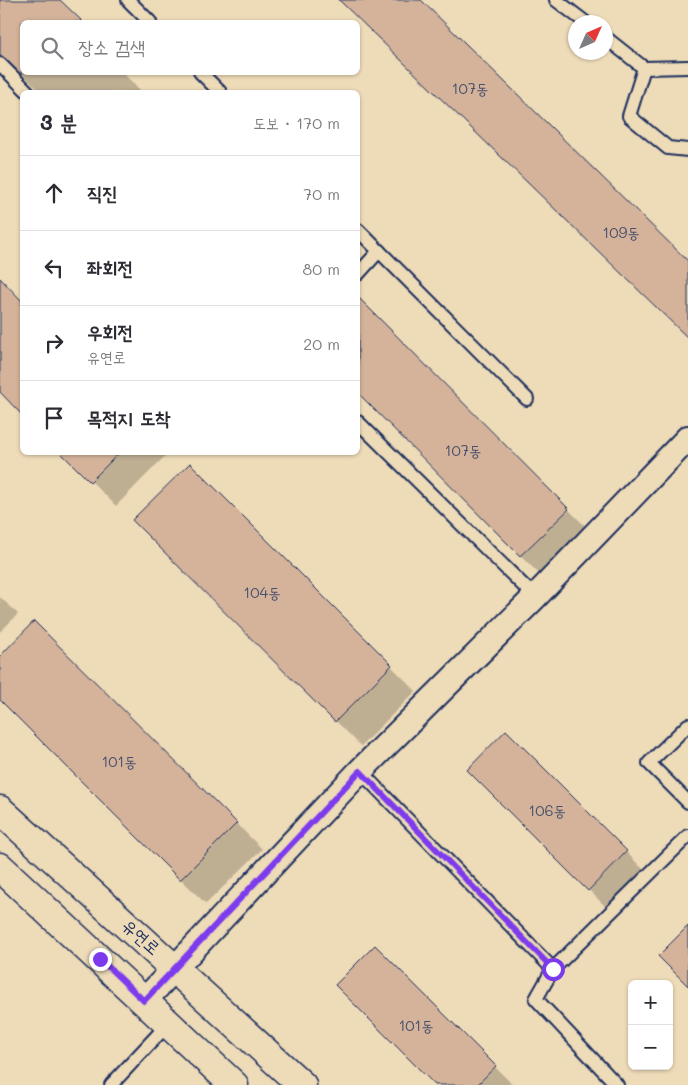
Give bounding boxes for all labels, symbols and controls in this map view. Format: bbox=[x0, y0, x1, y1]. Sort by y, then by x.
north arrow bbox=[568, 15, 613, 60]
search box bbox=[20, 20, 360, 75]
icon: search bbox=[38, 34, 66, 62]
text: 장소 검색 bbox=[78, 34, 145, 59]
house number: 107동 bbox=[452, 78, 488, 98]
text: 3 분 bbox=[40, 108, 77, 135]
text: 도보 · 170 m bbox=[253, 112, 340, 133]
icon: ahead bbox=[40, 179, 68, 207]
text: 직진 bbox=[87, 180, 118, 205]
text: 70 m bbox=[303, 183, 340, 204]
house number: 109동 bbox=[603, 222, 639, 242]
icon: left bbox=[40, 254, 68, 282]
text: 좌회전 bbox=[87, 255, 133, 280]
text: 80 m bbox=[303, 258, 340, 279]
text: 우회전 bbox=[87, 319, 133, 344]
icon: right bbox=[40, 329, 68, 357]
text: 20 m bbox=[303, 333, 340, 354]
text: 유연로 bbox=[87, 346, 126, 367]
icon: arrive bbox=[40, 404, 68, 432]
text: 목적지 도착 bbox=[87, 405, 170, 430]
house number: 107동 bbox=[445, 440, 481, 460]
house number: 104동 bbox=[244, 582, 280, 602]
house number: 101동 bbox=[102, 751, 136, 771]
house number: 106동 bbox=[528, 800, 566, 820]
street label: 유연로 bbox=[117, 913, 166, 960]
route end bbox=[89, 948, 112, 971]
route start bbox=[542, 958, 565, 981]
map controls bbox=[628, 980, 673, 1070]
button: + bbox=[628, 980, 673, 1025]
house number: 101동 bbox=[399, 1015, 433, 1035]
button: − bbox=[628, 1025, 673, 1070]

